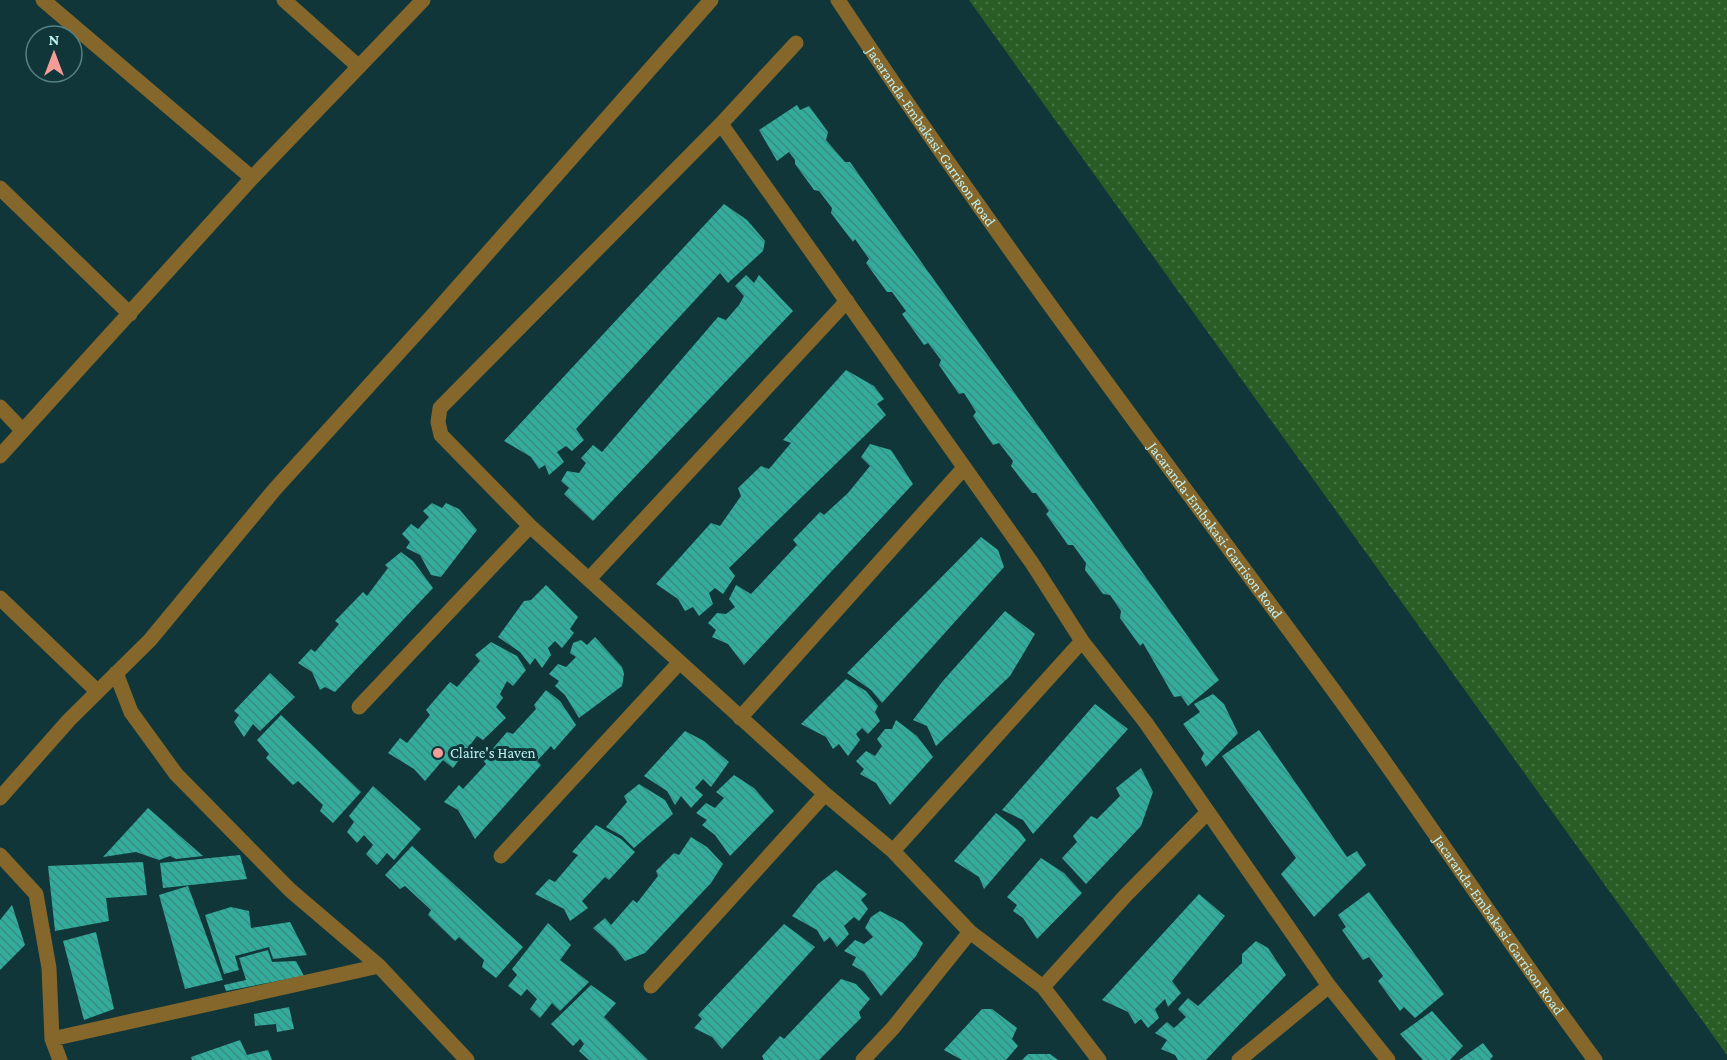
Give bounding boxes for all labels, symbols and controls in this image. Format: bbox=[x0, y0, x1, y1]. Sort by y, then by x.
north arrow bbox=[24, 24, 84, 84]
text: N bbox=[49, 31, 60, 48]
street label: Jacaranda-Embakasi-Garrison Road bbox=[861, 42, 999, 229]
street label: Jacaranda-Embakasi-Garrison Road bbox=[1143, 437, 1286, 622]
place label: Claire's Haven bbox=[450, 745, 536, 761]
marker: Claire's Haven bbox=[431, 746, 445, 760]
street label: Jacaranda-Embakasi-Garrison Road bbox=[1429, 831, 1567, 1018]

